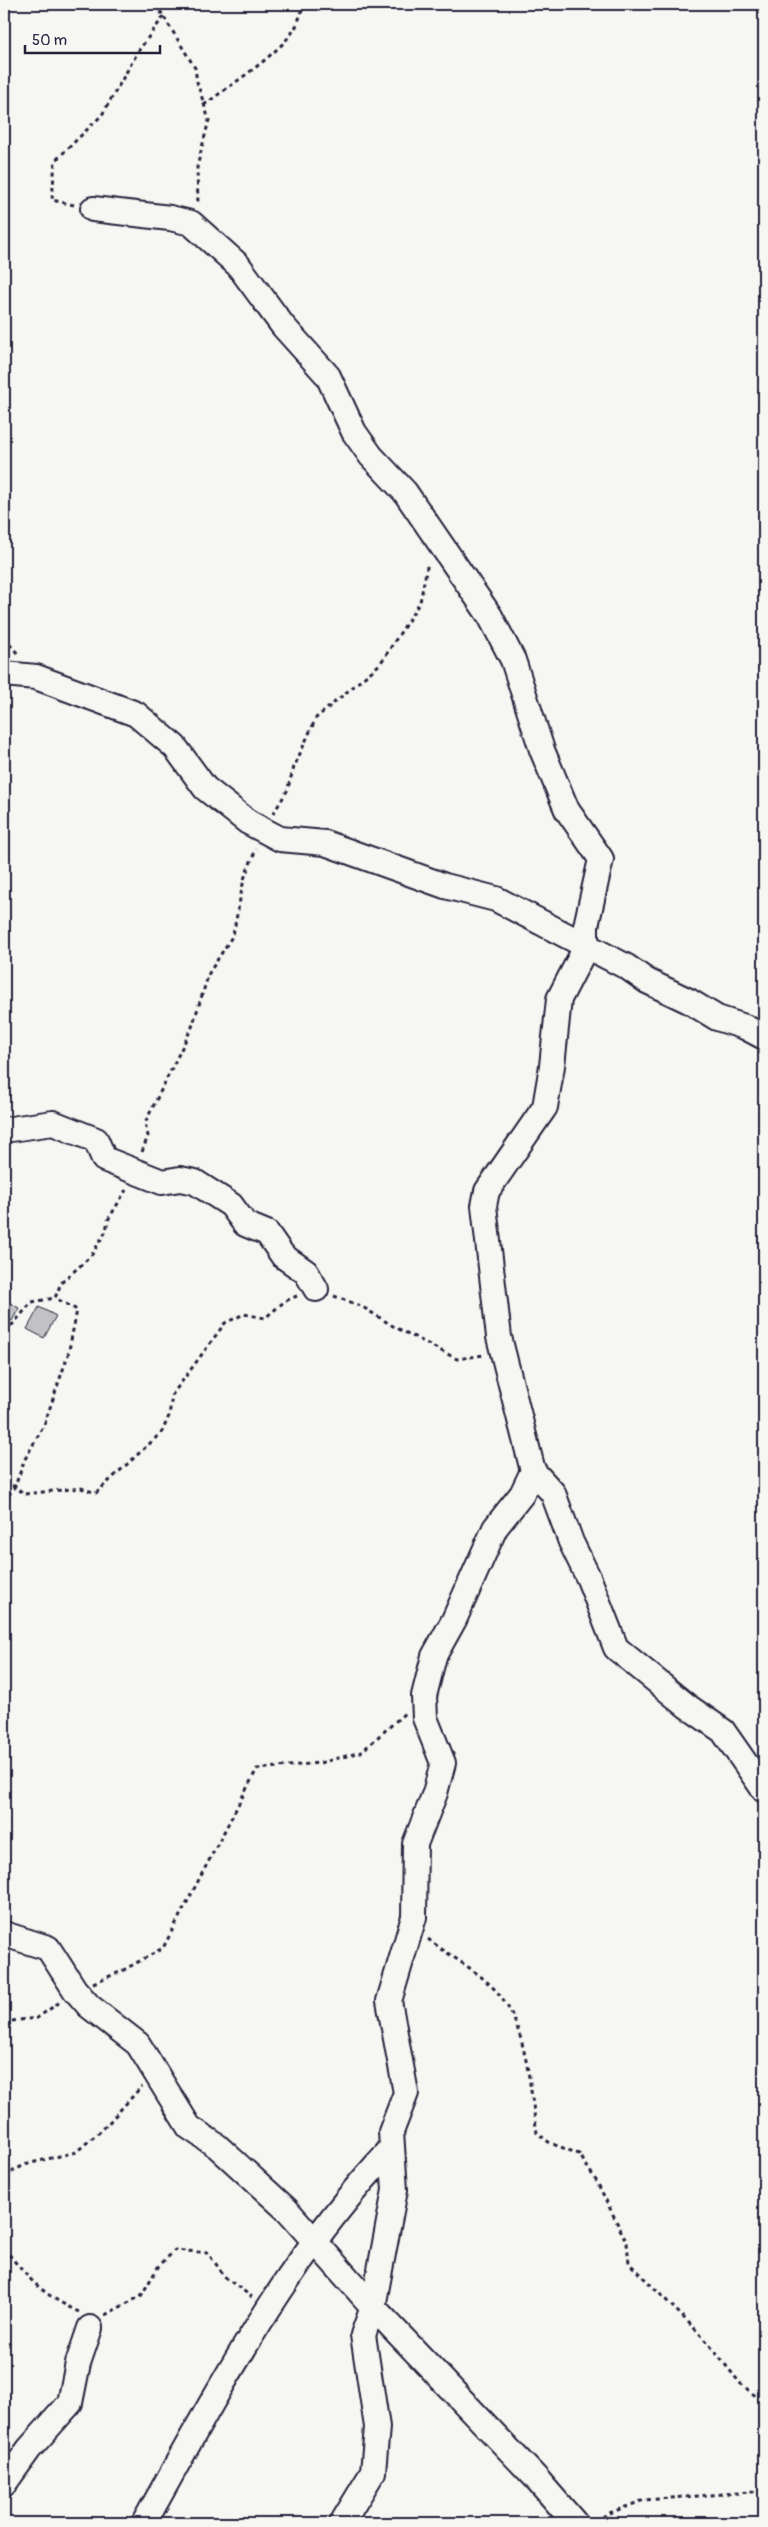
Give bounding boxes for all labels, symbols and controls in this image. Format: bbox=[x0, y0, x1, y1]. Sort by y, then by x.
scale bar bbox=[25, 22, 160, 54]
text: 50 m bbox=[32, 31, 67, 50]

